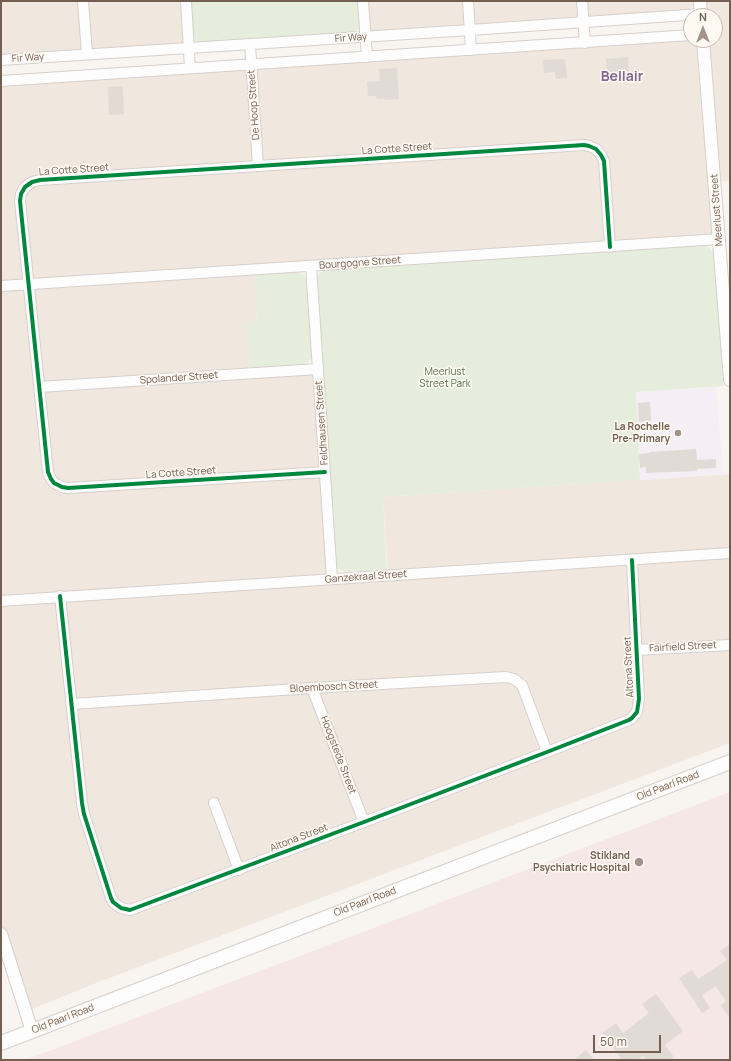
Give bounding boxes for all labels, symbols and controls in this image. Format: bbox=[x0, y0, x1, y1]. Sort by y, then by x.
north arrow bbox=[683, 8, 723, 48]
text: N bbox=[699, 9, 707, 24]
street label: Fir Way bbox=[334, 31, 368, 45]
street label: Fir Way bbox=[11, 51, 45, 65]
street label: De Hoop Street bbox=[246, 69, 262, 141]
district label: Bellair bbox=[601, 69, 643, 85]
street label: La Cotte Street bbox=[361, 141, 433, 157]
street label: La Cotte Street bbox=[38, 162, 110, 178]
street label: Meerlust Street bbox=[708, 173, 726, 247]
street label: Bourgogne Street bbox=[319, 254, 401, 272]
park label: Meerlust Street Park bbox=[419, 366, 471, 390]
street label: Spolander Street bbox=[139, 369, 219, 387]
street label: Feldhausen Street bbox=[313, 380, 331, 466]
place label: La Rochelle Pre-Primary bbox=[612, 421, 670, 444]
marker: La Rochelle Pre-Primary bbox=[673, 428, 683, 438]
street label: La Cotte Street bbox=[145, 465, 217, 481]
street label: Ganzekraal Street bbox=[324, 568, 408, 586]
street label: Altona Street bbox=[621, 636, 637, 698]
street label: Fairfield Street bbox=[649, 639, 717, 655]
street label: Bloembosch Street bbox=[290, 679, 378, 695]
street label: Hoogstede Street bbox=[318, 714, 358, 796]
street label: Old Paarl Road bbox=[635, 769, 701, 803]
street label: Altona Street bbox=[268, 821, 330, 855]
place label: Stikland Psychiatric Hospital bbox=[533, 850, 630, 874]
marker: Stikland Psychiatric Hospital bbox=[633, 856, 645, 868]
street label: Old Paarl Road bbox=[332, 885, 398, 919]
street label: Old Paarl Road bbox=[30, 1002, 96, 1036]
scale bar bbox=[595, 1027, 663, 1053]
text: 50 m bbox=[600, 1033, 627, 1050]

